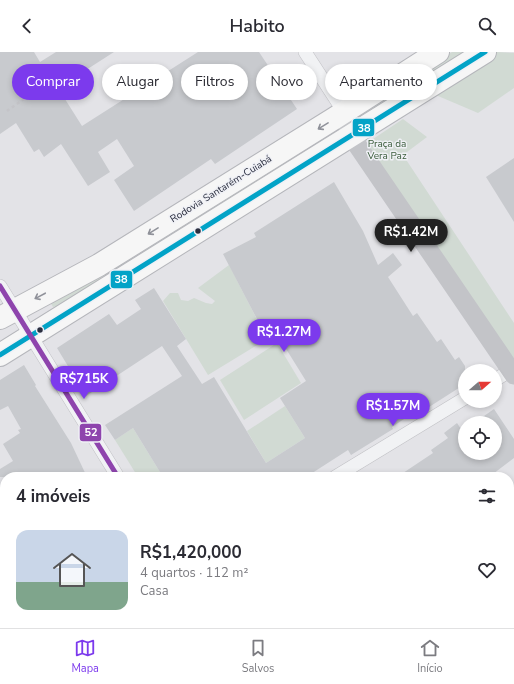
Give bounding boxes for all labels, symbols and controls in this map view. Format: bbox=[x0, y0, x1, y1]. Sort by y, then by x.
text: Habito bbox=[229, 14, 285, 38]
icon: back bbox=[16, 15, 38, 37]
icon: search bbox=[476, 15, 498, 37]
chip: Comprar bbox=[12, 64, 94, 100]
chip: Alugar bbox=[102, 64, 173, 100]
chip: Filtros bbox=[181, 64, 248, 100]
chip: Novo bbox=[256, 64, 317, 100]
chip: Apartamento bbox=[325, 64, 437, 100]
line badge: 38 bbox=[352, 118, 375, 137]
text: 38 bbox=[357, 121, 371, 136]
one-way arrow bbox=[318, 122, 329, 130]
park label: Praça da Vera Paz bbox=[366, 137, 407, 163]
street label: Rodovia Santarém-Cuiabá bbox=[168, 152, 274, 226]
pin: R$1.42M bbox=[374, 219, 448, 253]
text: R$1.42M bbox=[384, 223, 438, 241]
unlabelled marker bbox=[193, 226, 203, 236]
one-way arrow bbox=[147, 228, 159, 236]
line badge: 38 bbox=[110, 270, 133, 289]
text: 38 bbox=[114, 272, 128, 287]
one-way arrow bbox=[34, 292, 46, 300]
pin: R$1.27M bbox=[247, 319, 321, 353]
text: R$1.27M bbox=[257, 323, 311, 341]
unlabelled marker bbox=[35, 325, 45, 335]
north arrow bbox=[458, 364, 502, 408]
map controls bbox=[458, 364, 502, 460]
pin: R$715K bbox=[51, 366, 117, 400]
text: R$715K bbox=[60, 370, 108, 388]
pin: R$1.57M bbox=[356, 393, 430, 427]
text: R$1.57M bbox=[366, 397, 420, 415]
button: locate bbox=[458, 416, 502, 460]
line badge: 52 bbox=[79, 423, 102, 442]
text: 52 bbox=[84, 425, 98, 440]
text: 4 imóveis bbox=[16, 485, 90, 508]
icon: filters bbox=[476, 485, 498, 507]
text: R$1,420,000 bbox=[140, 541, 242, 564]
icon: home bbox=[48, 546, 96, 594]
icon: heart bbox=[476, 559, 498, 581]
text: 4 quartos · 112 m² bbox=[140, 564, 248, 582]
text: Casa bbox=[140, 582, 169, 600]
tab: Mapa bbox=[71, 637, 99, 676]
tab: Salvos bbox=[242, 637, 274, 676]
tab: Início bbox=[417, 637, 443, 676]

